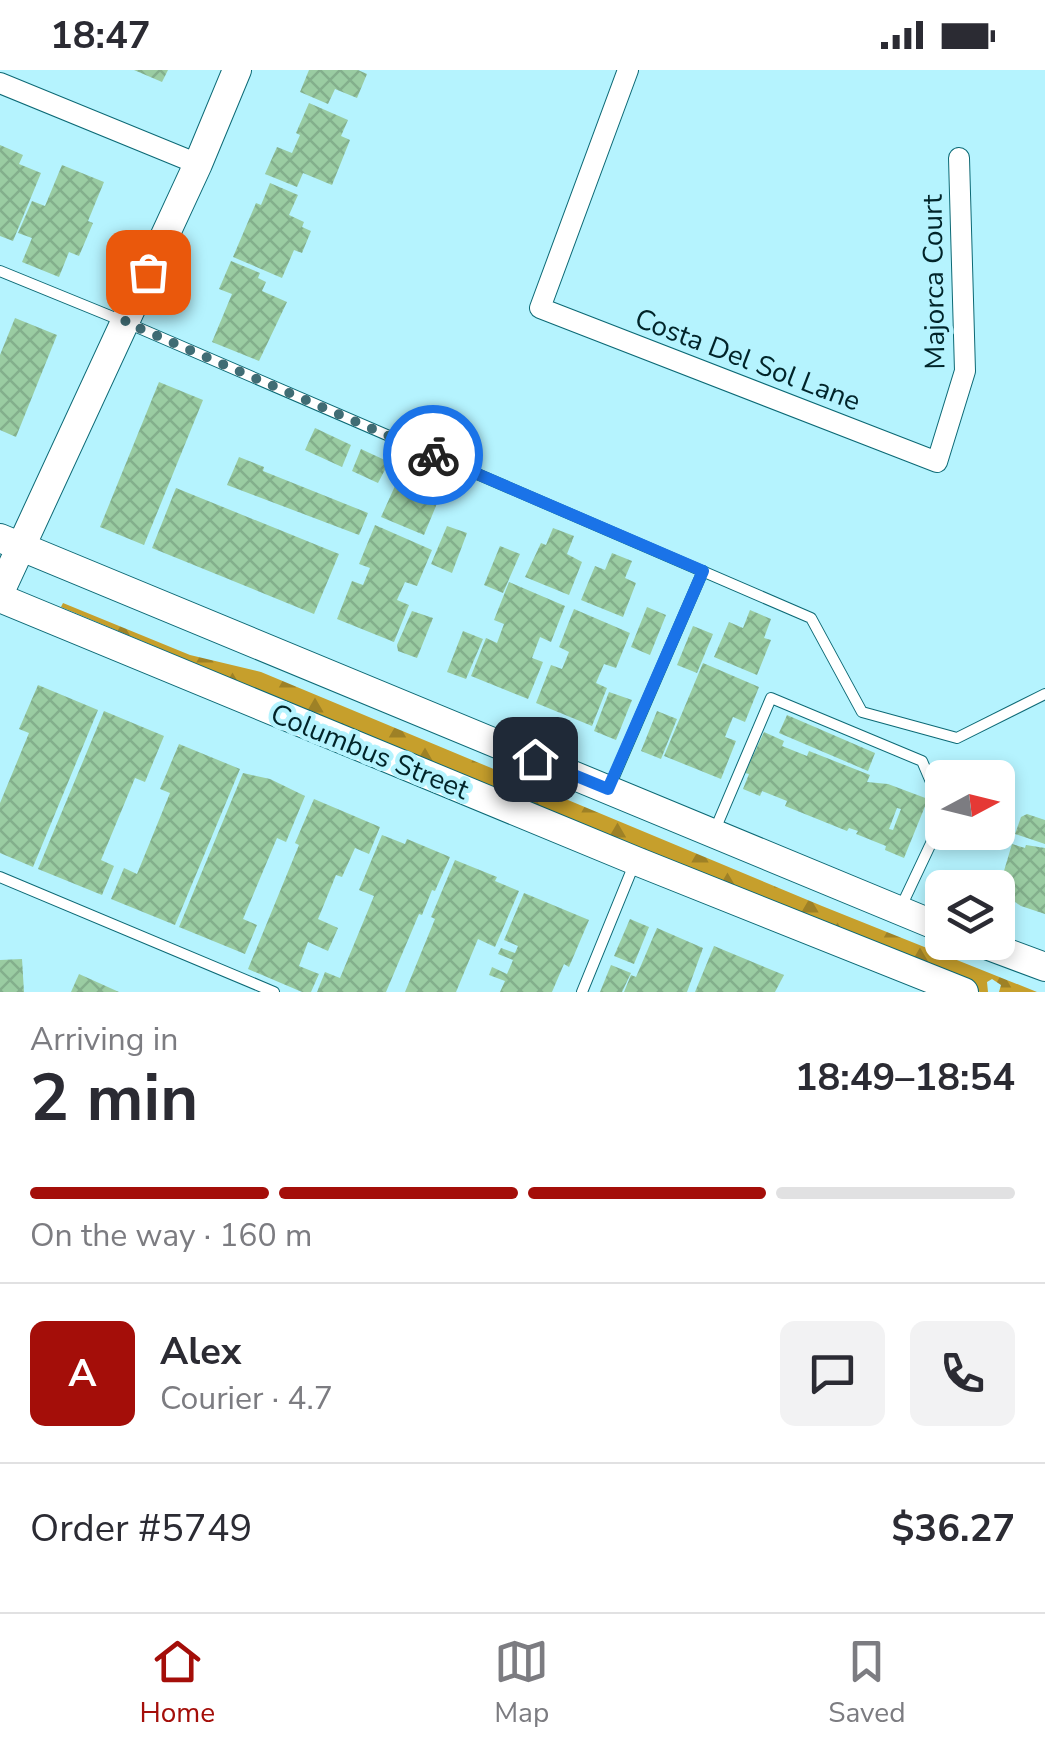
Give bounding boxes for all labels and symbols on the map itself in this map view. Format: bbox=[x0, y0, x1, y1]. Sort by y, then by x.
street label: Majorca Court bbox=[913, 194, 955, 370]
pin bbox=[106, 230, 191, 315]
street label: Costa Del Sol Lane bbox=[629, 299, 866, 420]
courier bbox=[383, 405, 483, 505]
street label: Columbus Street bbox=[265, 695, 475, 809]
pin bbox=[493, 717, 578, 802]
north arrow bbox=[925, 760, 1015, 850]

